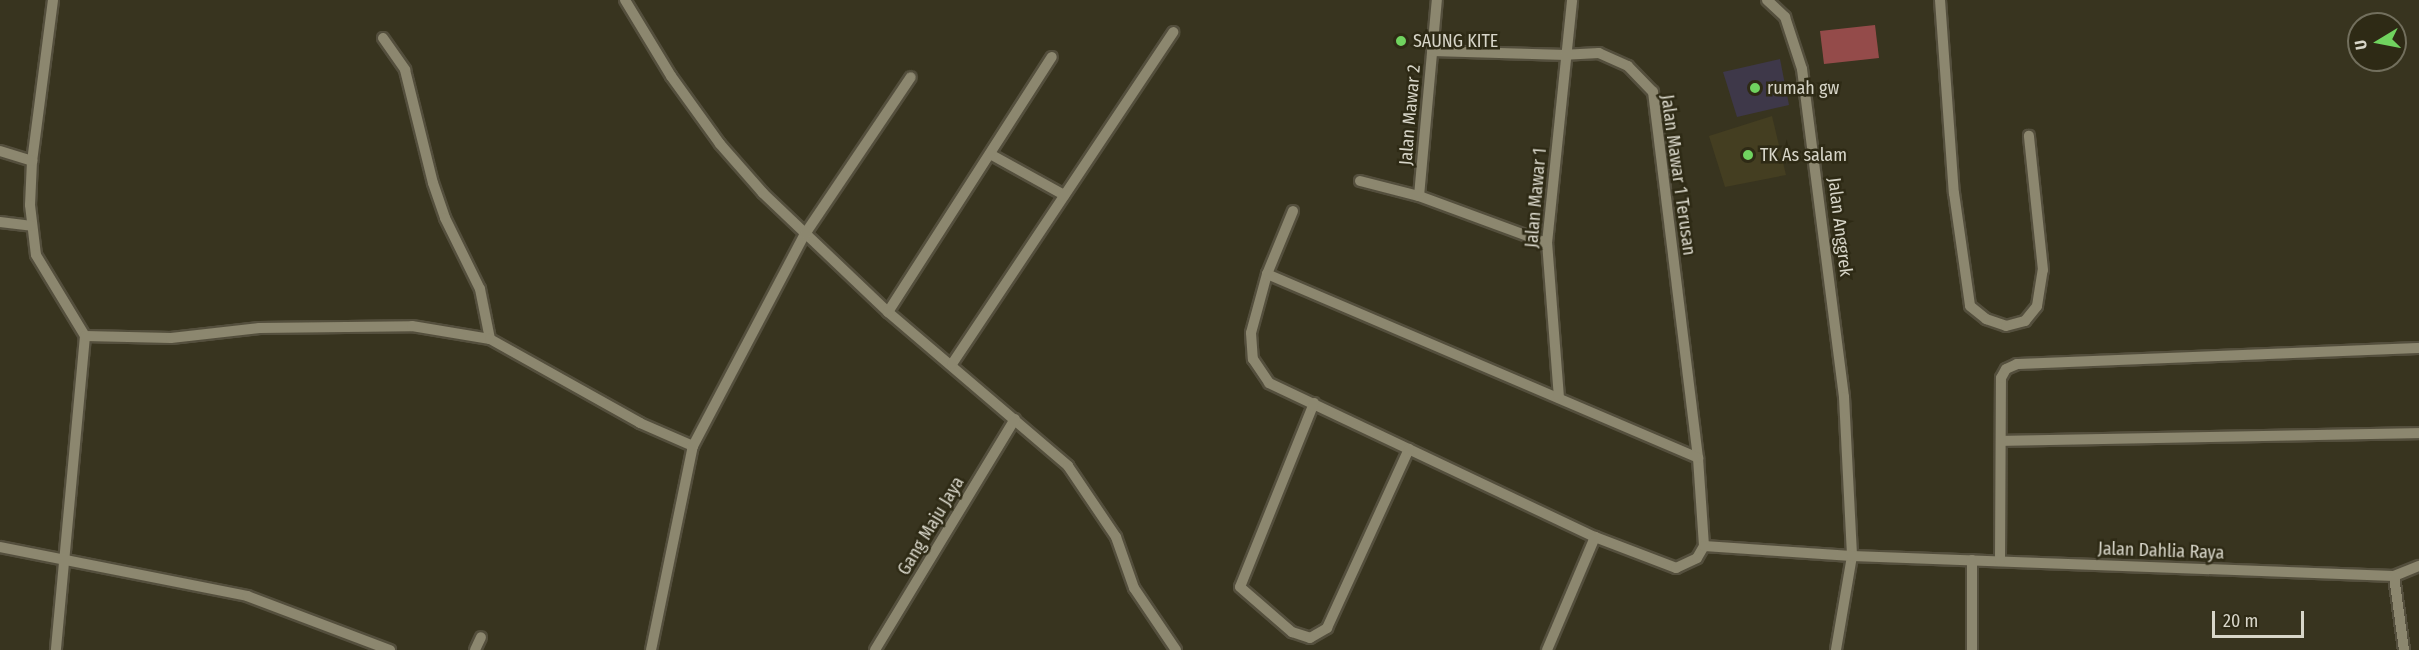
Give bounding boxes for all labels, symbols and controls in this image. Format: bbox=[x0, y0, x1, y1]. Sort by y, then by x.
north arrow bbox=[2347, 12, 2407, 72]
place label: SAUNG KITE bbox=[1413, 30, 1498, 52]
marker: SAUNG KITE bbox=[1394, 34, 1408, 48]
text: U bbox=[2351, 39, 2371, 51]
street label: Jalan Mawar 2 bbox=[1395, 64, 1425, 166]
place label: rumah gw bbox=[1767, 77, 1839, 99]
marker: rumah gw bbox=[1748, 81, 1762, 95]
street label: Jalan Mawar 1 Terusan bbox=[1656, 93, 1700, 257]
place label: TK As salam bbox=[1760, 144, 1847, 166]
street label: Jalan Mawar 1 bbox=[1521, 147, 1551, 249]
marker: TK As salam bbox=[1741, 148, 1755, 162]
street label: Jalan Anggrek bbox=[1823, 176, 1857, 278]
street label: Gang Maju Jaya bbox=[893, 473, 969, 579]
street label: Jalan Dahlia Raya bbox=[2097, 538, 2225, 564]
scale bar bbox=[2215, 599, 2306, 637]
text: 20 m bbox=[2223, 610, 2258, 632]

